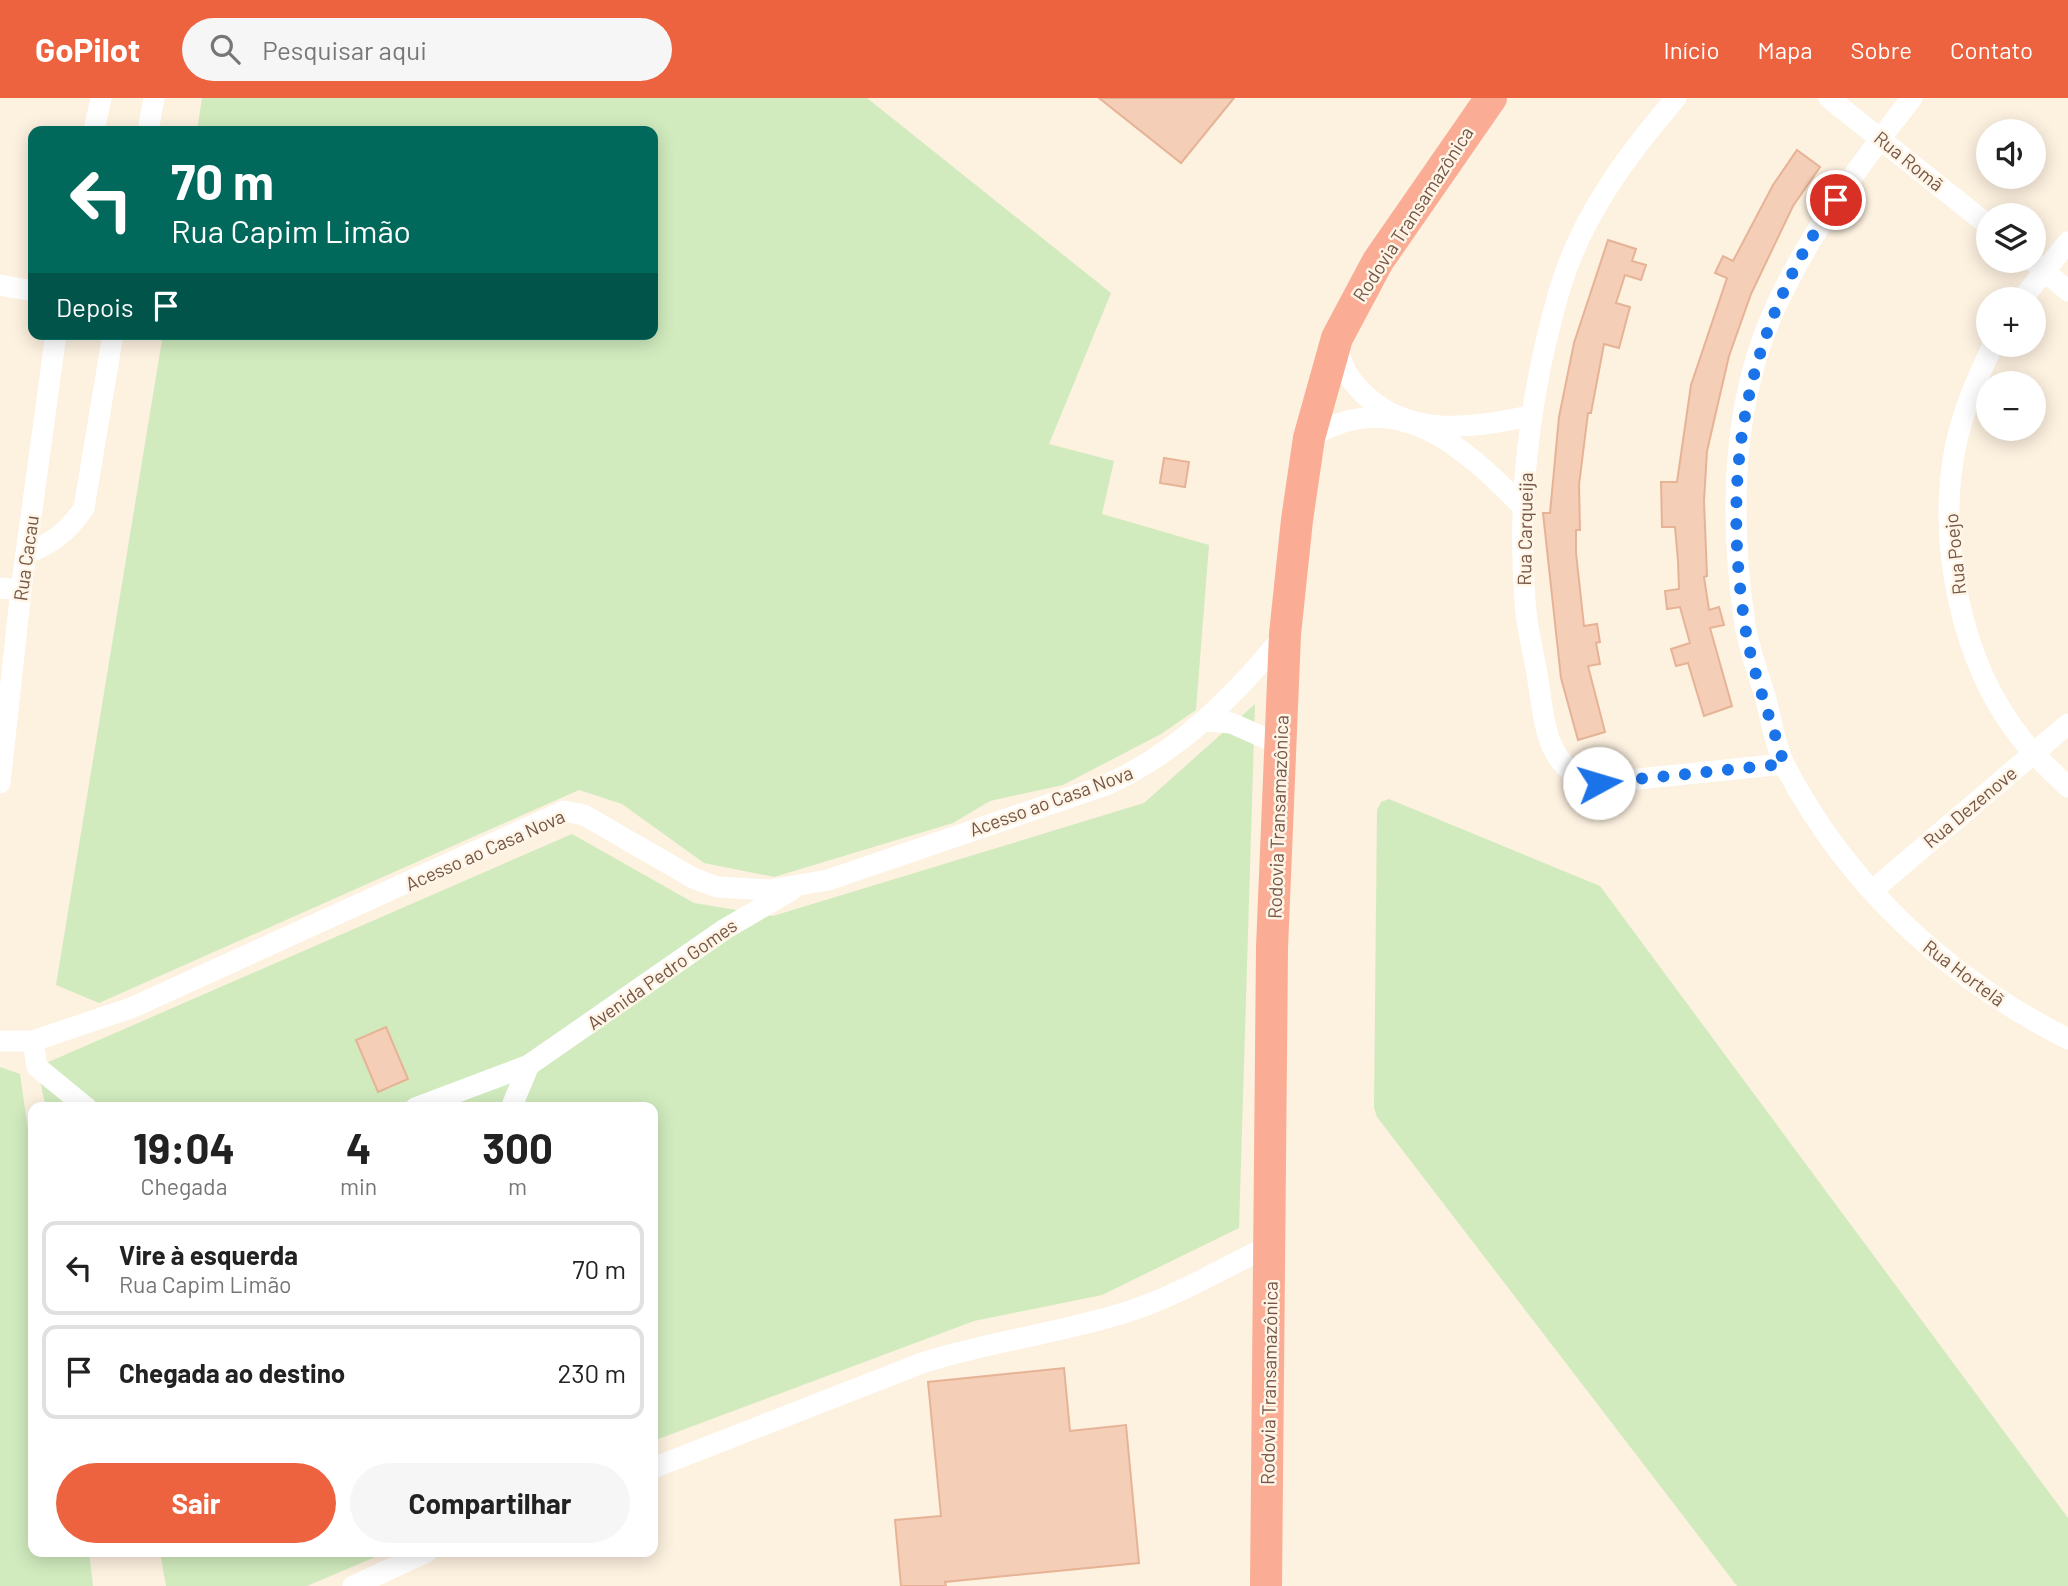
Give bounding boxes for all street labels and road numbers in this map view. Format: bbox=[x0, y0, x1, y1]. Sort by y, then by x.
street label: Rodovia Transamazônica bbox=[1347, 122, 1478, 305]
street label: Rua Romã bbox=[1870, 126, 1949, 196]
street label: Rua Carqueija bbox=[1512, 472, 1537, 586]
street label: Rua Poejo bbox=[1939, 512, 1970, 596]
street label: Rua Cacau bbox=[8, 514, 43, 602]
street label: Rodovia Transamazônica bbox=[1262, 715, 1293, 919]
street label: Acesso ao Casa Nova bbox=[966, 760, 1136, 841]
street label: Rua Dezenove bbox=[1918, 761, 2021, 852]
street label: Acesso ao Casa Nova bbox=[401, 804, 568, 895]
street label: Avenida Pedro Gomes bbox=[582, 913, 741, 1034]
street label: Rua Hortelã bbox=[1919, 934, 2010, 1011]
street label: Rodovia Transamazônica bbox=[1255, 1281, 1282, 1485]

